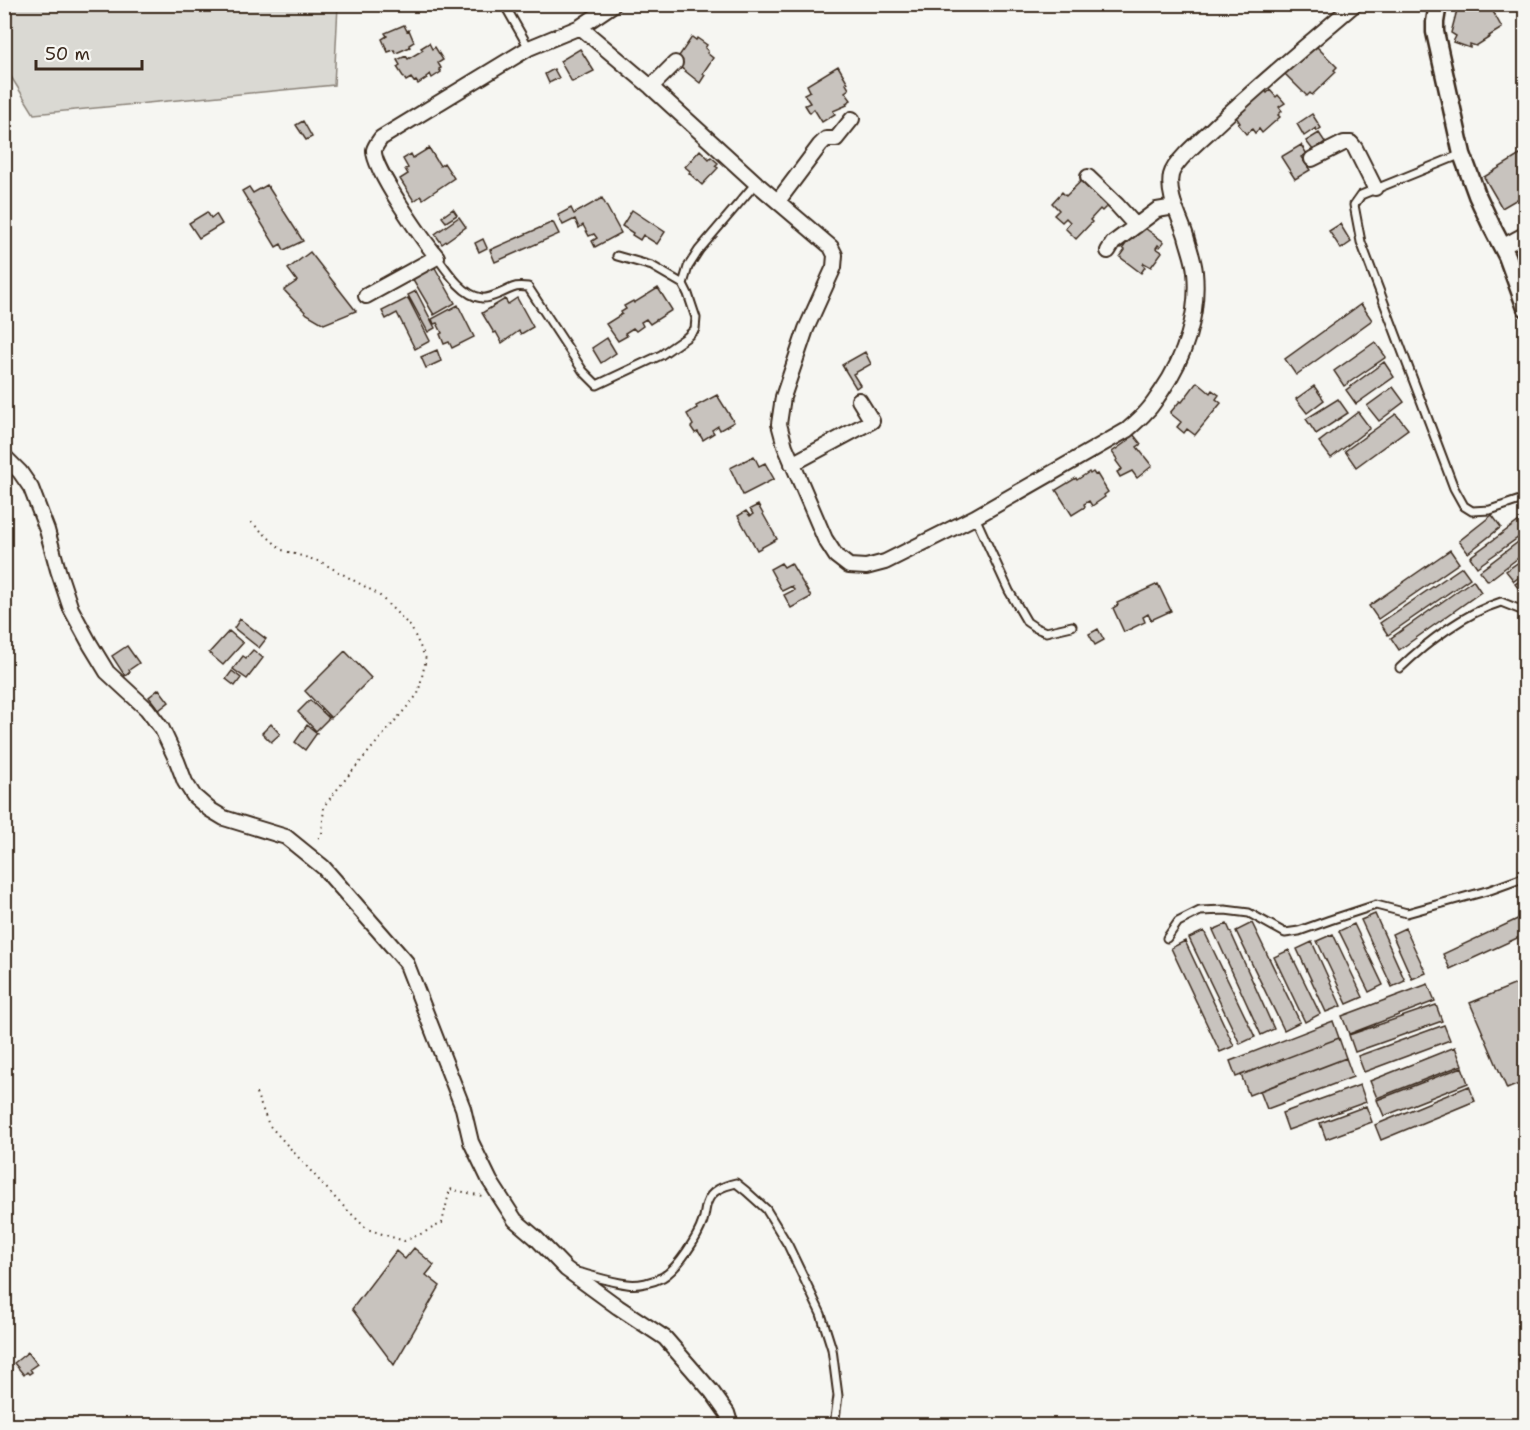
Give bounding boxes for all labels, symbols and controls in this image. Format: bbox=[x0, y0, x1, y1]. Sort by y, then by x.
scale bar bbox=[36, 33, 142, 71]
text: 50 m bbox=[45, 42, 90, 66]

